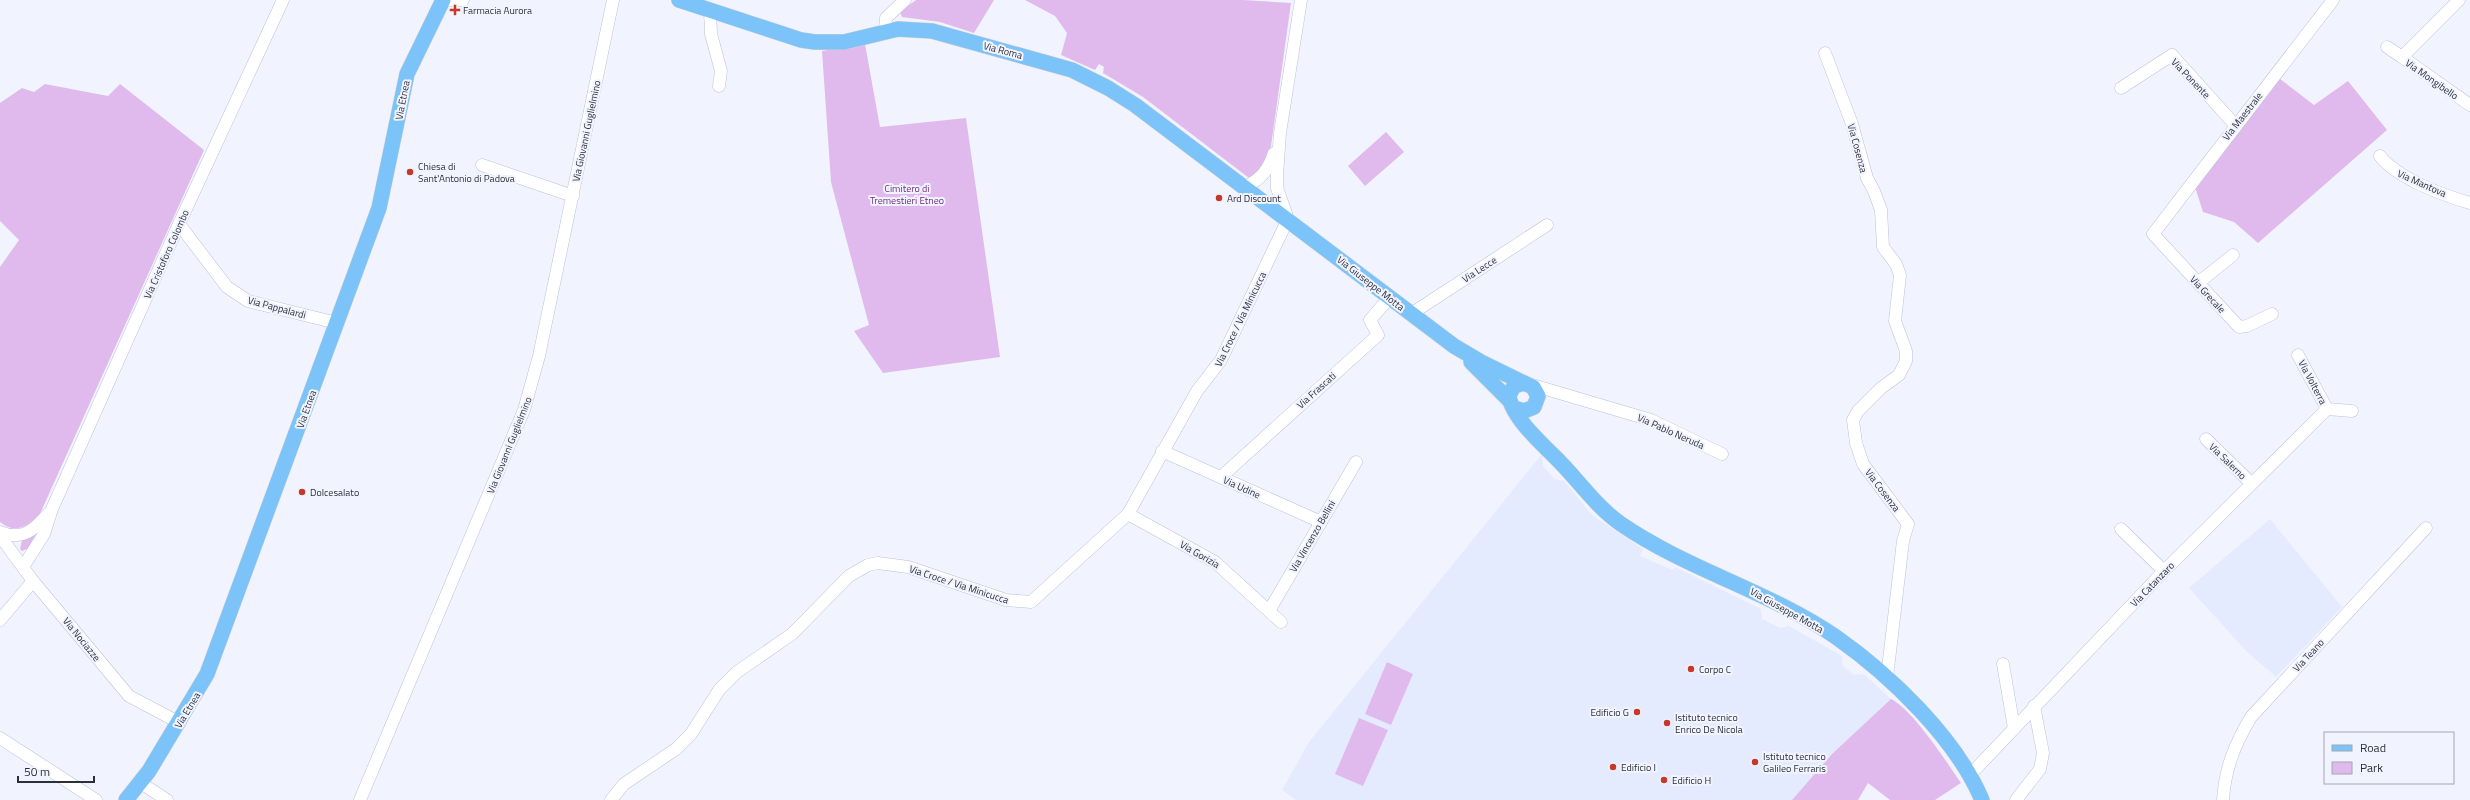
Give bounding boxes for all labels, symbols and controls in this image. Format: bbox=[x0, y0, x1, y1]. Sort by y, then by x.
place label: Farmacia Aurora bbox=[463, 3, 532, 18]
marker: Farmacia Aurora bbox=[450, 5, 460, 15]
street label: Via Roma bbox=[982, 38, 1024, 63]
street label: Via Ponente bbox=[2168, 55, 2214, 102]
street label: Via Mongibello bbox=[2402, 56, 2461, 103]
street label: Via Etnea bbox=[391, 79, 414, 121]
street label: Via Giovanni Guglielmino bbox=[568, 79, 605, 183]
street label: Via Maestrale bbox=[2219, 89, 2266, 144]
street label: Via Cosenza bbox=[1844, 122, 1871, 174]
place label: Chiesa di Sant'Antonio di Padova bbox=[418, 159, 515, 186]
street label: Via Mantova bbox=[2395, 166, 2449, 201]
marker: Chiesa di Sant'Antonio di Padova bbox=[405, 167, 415, 177]
park label: Cimitero di Tremestieri Etneo bbox=[870, 181, 944, 208]
place label: Ard Discount bbox=[1227, 191, 1281, 206]
marker: Ard Discount bbox=[1214, 193, 1224, 203]
street label: Via Cristoforo Colombo bbox=[140, 207, 193, 301]
street label: Via Giuseppe Motta bbox=[1334, 252, 1408, 315]
street label: Via Lecce bbox=[1459, 253, 1500, 286]
street label: Via Croce / Via Minicucca bbox=[1211, 269, 1270, 369]
street label: Via Grecale bbox=[2186, 272, 2229, 316]
street label: Via Pappalardi bbox=[246, 293, 308, 322]
street label: Via Volterra bbox=[2294, 357, 2331, 407]
street label: Via Frascati bbox=[1293, 369, 1339, 412]
street label: Via Etnea bbox=[293, 388, 320, 430]
street label: Via Giovanni Guglielmino bbox=[483, 394, 536, 496]
street label: Via Pablo Neruda bbox=[1635, 410, 1707, 453]
street label: Via Salerno bbox=[2205, 440, 2250, 483]
street label: Via Cosenza bbox=[1861, 466, 1904, 515]
street label: Via Udine bbox=[1221, 473, 1263, 502]
place label: Dolcesalato bbox=[310, 485, 359, 500]
marker: Dolcesalato bbox=[297, 487, 307, 497]
street label: Via Vincenzo Bellini bbox=[1286, 497, 1339, 575]
street label: Via Gorizia bbox=[1177, 537, 1223, 572]
street label: Via Catanzaro bbox=[2127, 558, 2178, 610]
street label: Via Croce / Via Minicucca bbox=[907, 561, 1011, 608]
street label: Via Giuseppe Motta bbox=[1747, 584, 1826, 637]
street label: Via Nociazze bbox=[59, 614, 104, 665]
street label: Via Teano bbox=[2289, 635, 2328, 675]
place label: Corpo C bbox=[1699, 662, 1732, 677]
marker: Corpo C bbox=[1686, 664, 1696, 674]
street label: Via Etnea bbox=[171, 689, 204, 731]
place label: Edificio G bbox=[1590, 705, 1629, 720]
marker: Edificio G bbox=[1632, 707, 1642, 717]
place label: Istituto tecnico Enrico De Nicola bbox=[1675, 710, 1743, 737]
marker: Istituto tecnico Enrico De Nicola bbox=[1662, 718, 1672, 728]
legend bbox=[2324, 732, 2454, 784]
text: Road bbox=[2360, 738, 2386, 757]
place label: Istituto tecnico Galileo Ferraris bbox=[1763, 749, 1826, 776]
marker: Istituto tecnico Galileo Ferraris bbox=[1750, 757, 1760, 767]
scale bar bbox=[18, 758, 94, 784]
text: Park bbox=[2360, 758, 2383, 777]
place label: Edificio I bbox=[1621, 760, 1656, 775]
text: 50 m bbox=[24, 762, 50, 781]
marker: Edificio I bbox=[1608, 762, 1618, 772]
place label: Edificio H bbox=[1672, 773, 1711, 788]
marker: Edificio H bbox=[1659, 775, 1669, 785]

